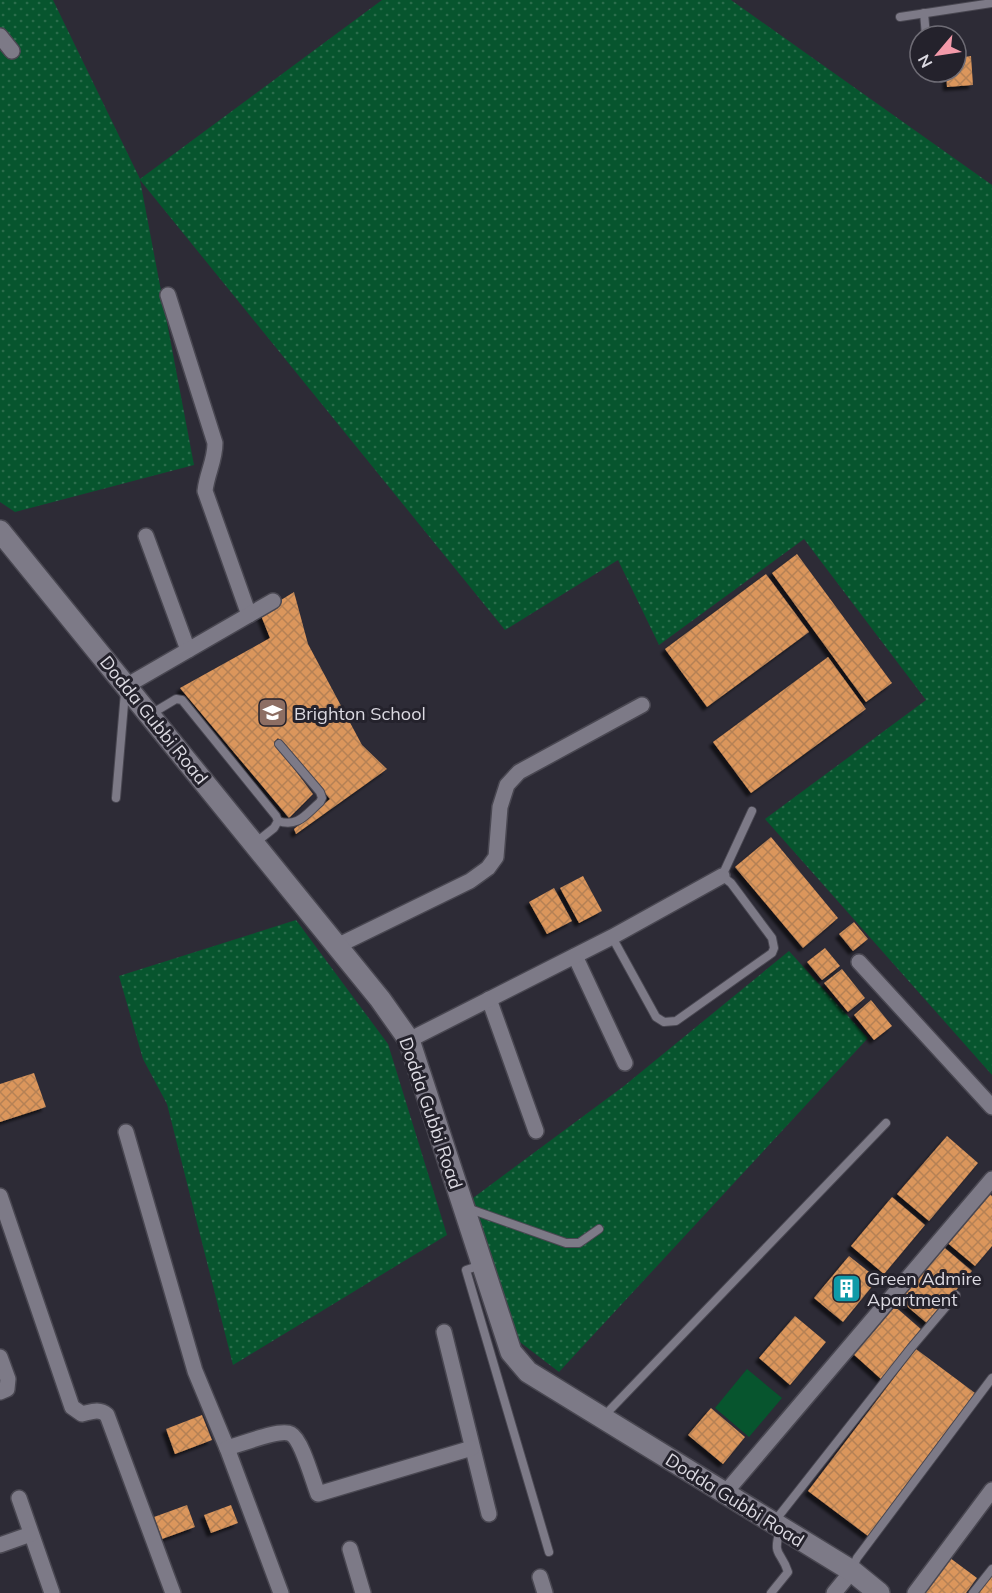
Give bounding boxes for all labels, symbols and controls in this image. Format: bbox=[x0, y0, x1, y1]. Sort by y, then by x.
north arrow bbox=[908, 24, 968, 84]
text: N bbox=[913, 51, 937, 71]
street label: Dodda Gubbi Road bbox=[95, 651, 213, 789]
school or university icon: Brighton School bbox=[257, 697, 289, 729]
place label: Brighton School bbox=[294, 702, 426, 725]
street label: Dodda Gubbi Road bbox=[394, 1034, 468, 1192]
place label: Green Admire Apartment bbox=[867, 1267, 982, 1311]
building icon: Green Admire Apartment bbox=[830, 1272, 862, 1304]
street label: Dodda Gubbi Road bbox=[661, 1448, 809, 1552]

